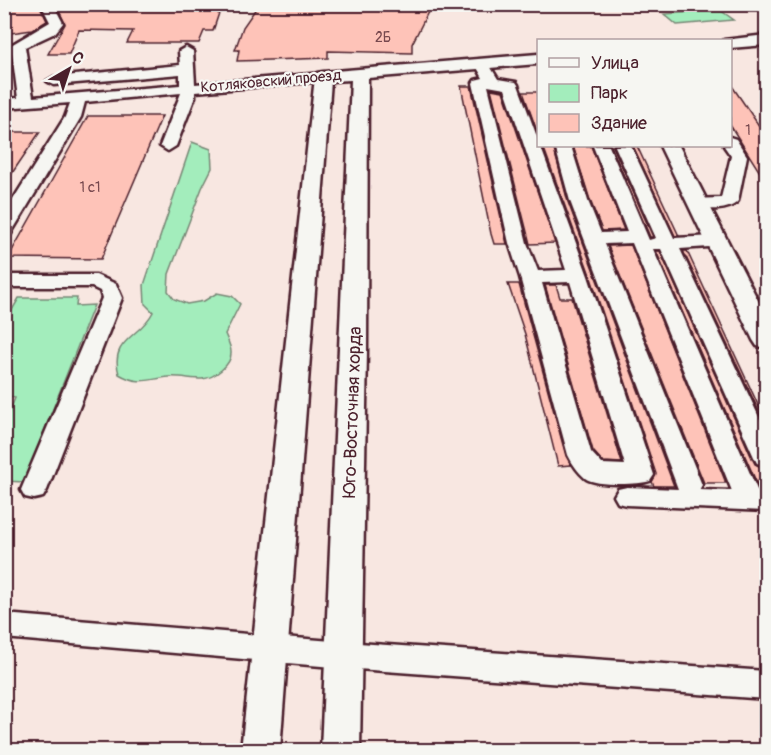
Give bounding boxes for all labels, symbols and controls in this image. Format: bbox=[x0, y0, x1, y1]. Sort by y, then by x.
house number: 2Б bbox=[375, 29, 391, 46]
north arrow bbox=[39, 39, 99, 99]
legend bbox=[537, 39, 732, 147]
text: С bbox=[68, 47, 88, 69]
text: Улица bbox=[591, 52, 639, 75]
street label: Котляковский проезд bbox=[200, 66, 342, 97]
text: Парк bbox=[591, 82, 628, 105]
text: Здание bbox=[591, 112, 647, 135]
house number: 1 bbox=[745, 122, 751, 139]
house number: 1 с1 bbox=[79, 179, 101, 196]
street label: Юго-Восточная хорда bbox=[338, 326, 367, 498]

